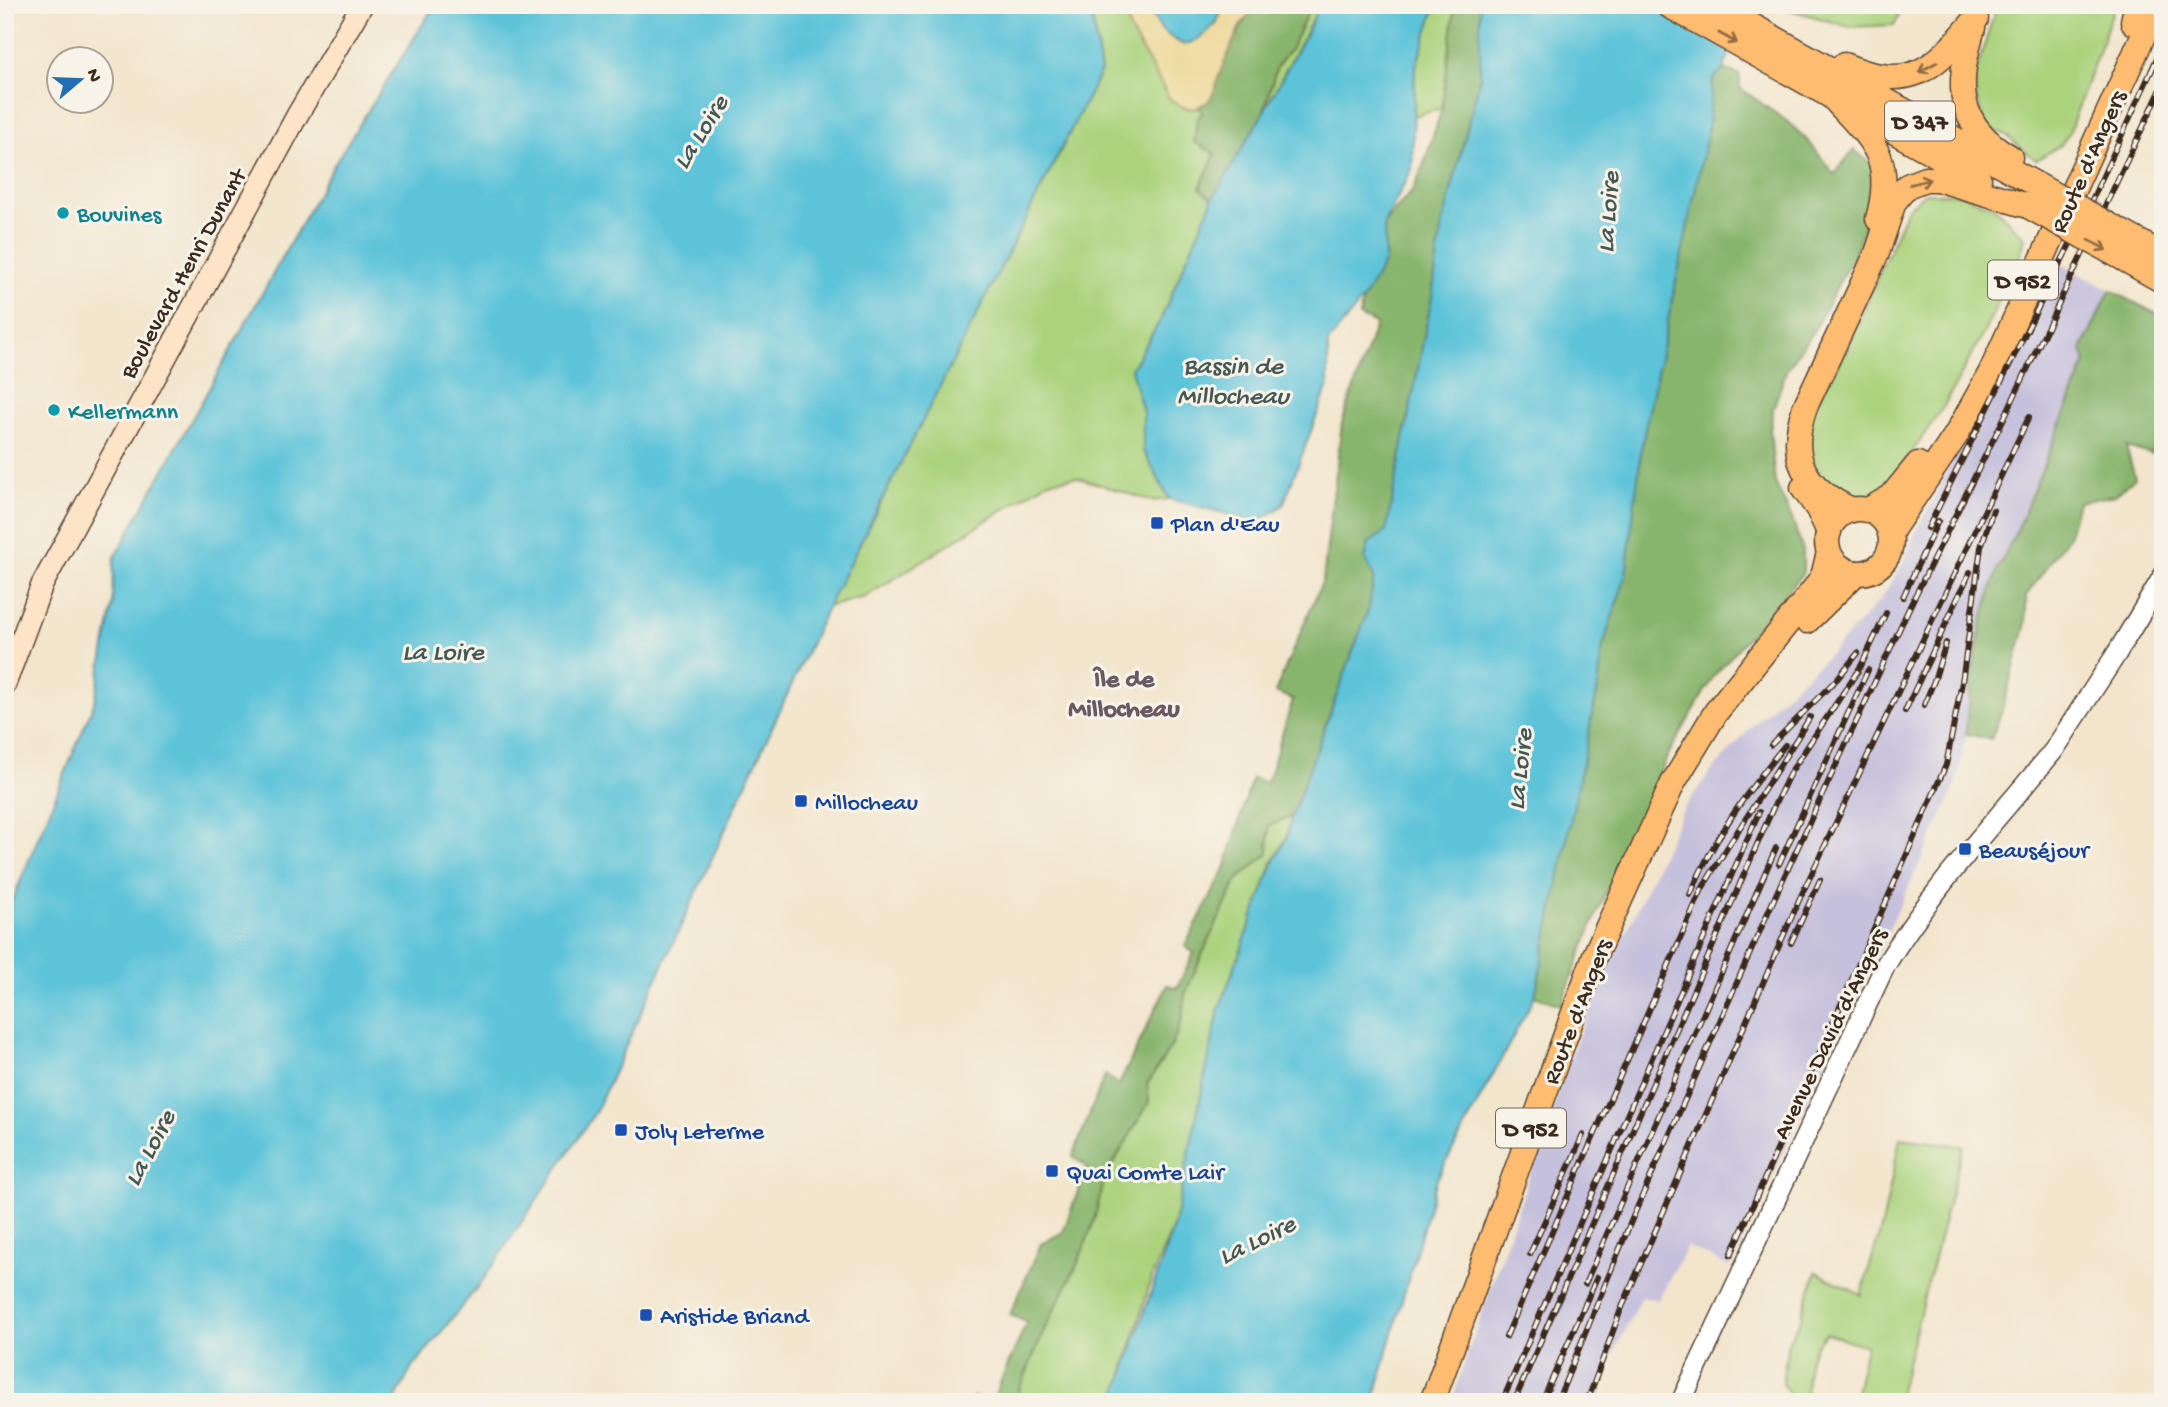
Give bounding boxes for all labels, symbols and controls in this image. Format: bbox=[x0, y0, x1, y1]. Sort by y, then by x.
one-way arrow bbox=[1717, 32, 1738, 45]
north arrow bbox=[46, 46, 116, 116]
one-way arrow bbox=[1918, 61, 1939, 74]
text: N bbox=[80, 66, 106, 85]
street label: Route d'Angers bbox=[2046, 85, 2135, 238]
water label: La Loire bbox=[668, 89, 738, 176]
road number: D 347 bbox=[1885, 102, 1955, 140]
street label: Boulevard Henri Dunant bbox=[115, 163, 256, 386]
water label: La Loire bbox=[1592, 169, 1629, 254]
one-way arrow bbox=[1908, 175, 1931, 188]
place label: Bouvines bbox=[76, 202, 163, 231]
marker: Bouvines bbox=[55, 205, 71, 221]
one-way arrow bbox=[2088, 238, 2108, 252]
road number: D 952 bbox=[1988, 260, 2058, 300]
water label: Bassin de Millocheau bbox=[1177, 353, 1291, 414]
place label: Kellermann bbox=[68, 399, 179, 428]
marker: Kellermann bbox=[46, 402, 62, 418]
place label: Plan d'Eau bbox=[1170, 512, 1280, 541]
marker: Plan d'Eau bbox=[1149, 515, 1165, 531]
water label: La Loire bbox=[402, 639, 485, 670]
district label: Île de Millocheau bbox=[1068, 666, 1181, 727]
water label: La Loire bbox=[1503, 726, 1542, 812]
place label: Millocheau bbox=[815, 790, 918, 819]
marker: Millocheau bbox=[793, 793, 809, 809]
place label: Beauséjour bbox=[1978, 838, 2091, 867]
marker: Beauséjour bbox=[1957, 841, 1973, 857]
street label: Avenue David d'Angers bbox=[1768, 923, 1896, 1145]
street label: Route d'Angers bbox=[1538, 934, 1621, 1089]
water label: La Loire bbox=[119, 1105, 186, 1192]
road number: D 952 bbox=[1496, 1108, 1566, 1148]
place label: Joly Leterme bbox=[635, 1119, 765, 1148]
marker: Joly Leterme bbox=[613, 1122, 629, 1138]
place label: Quai Comte Lair bbox=[1066, 1160, 1226, 1189]
marker: Quai Comte Lair bbox=[1044, 1163, 1060, 1179]
water label: La Loire bbox=[1215, 1210, 1303, 1274]
place label: Aristide Briand bbox=[660, 1304, 811, 1333]
marker: Aristide Briand bbox=[638, 1307, 654, 1323]

